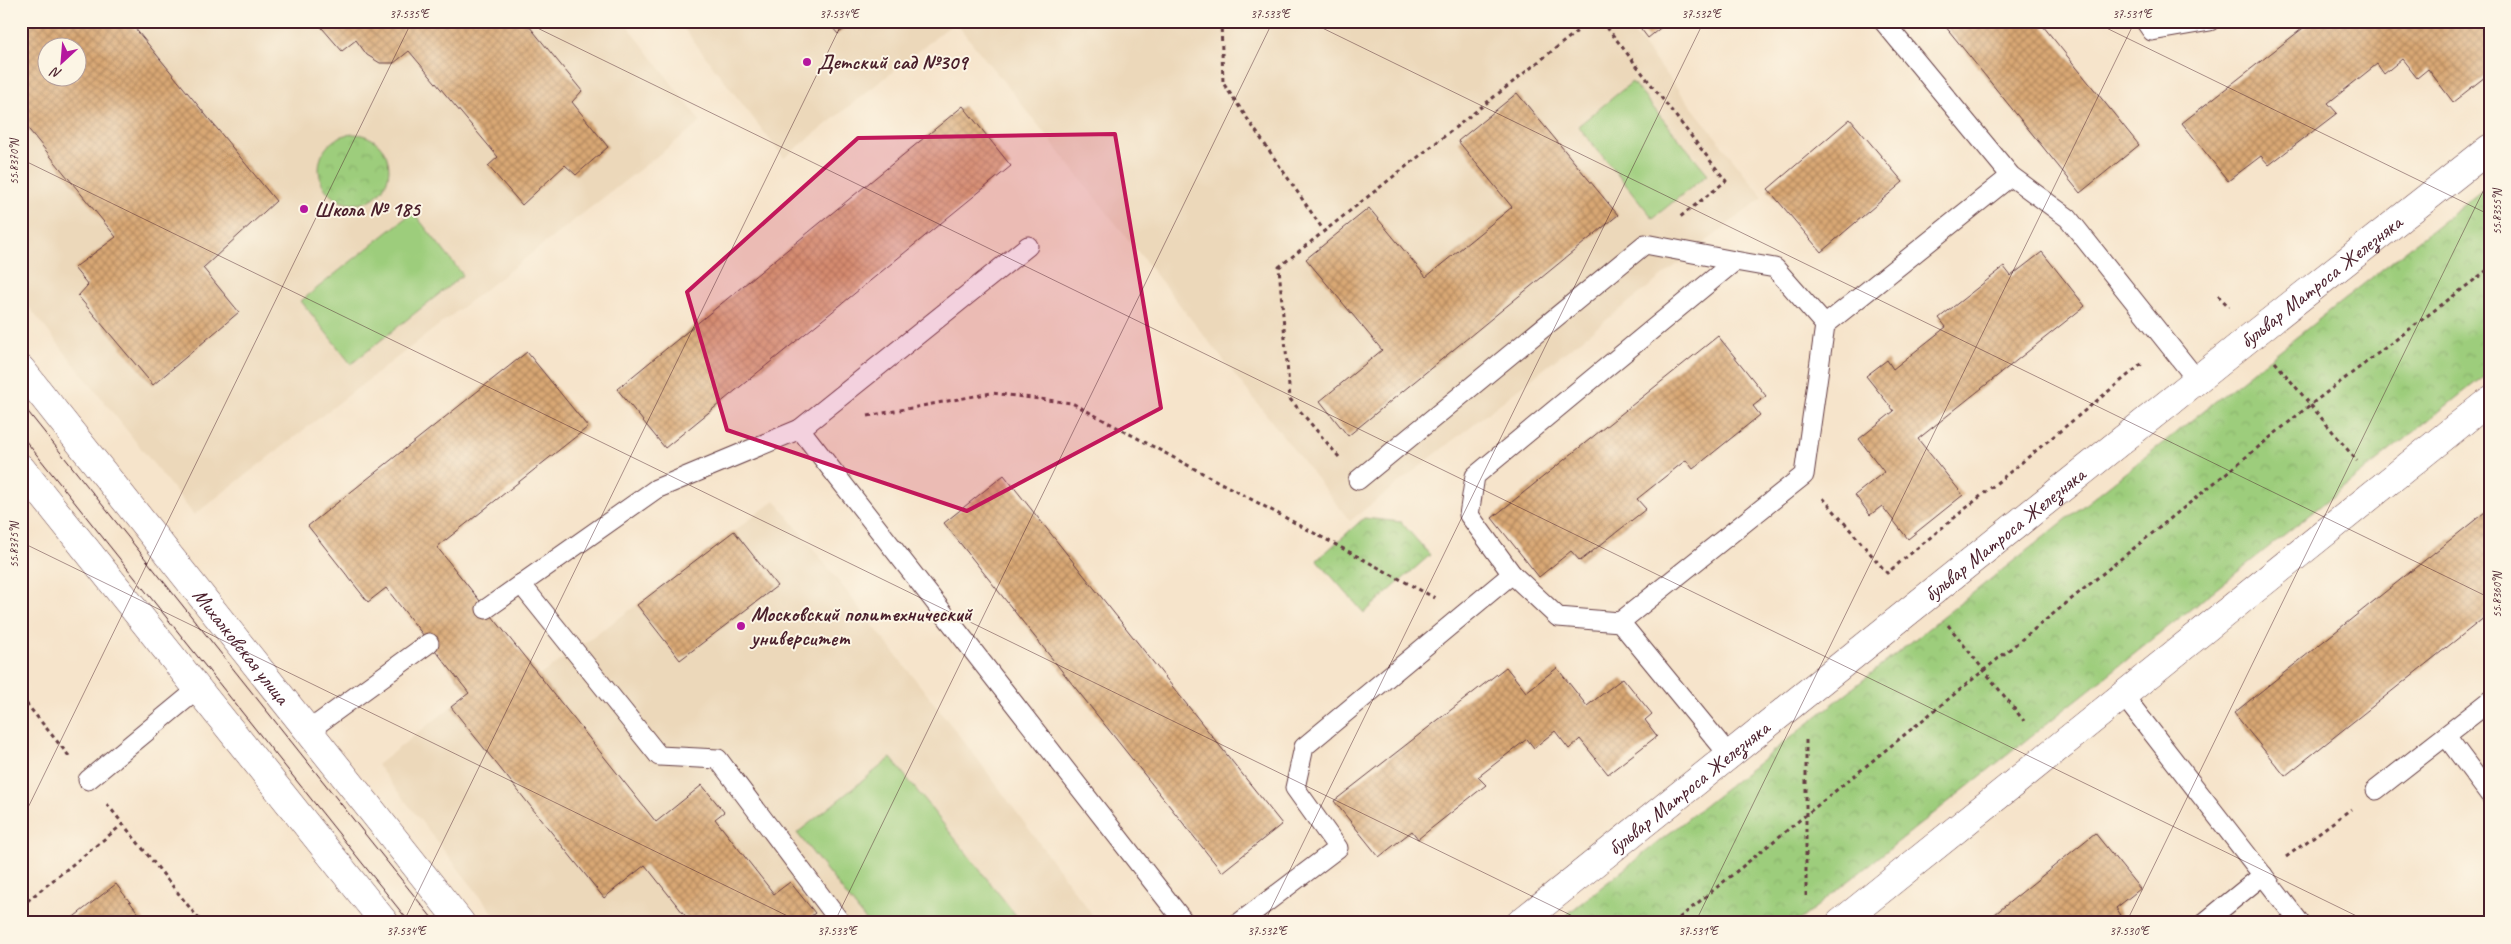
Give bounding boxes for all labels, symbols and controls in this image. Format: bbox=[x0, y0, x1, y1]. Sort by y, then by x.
text: 37.535°E bbox=[389, 6, 430, 22]
text: 37.534°E bbox=[819, 6, 860, 22]
text: 37.533°E bbox=[1250, 6, 1291, 22]
text: 37.532°E bbox=[1681, 6, 1722, 22]
text: 37.531°E bbox=[2112, 6, 2153, 22]
north arrow bbox=[38, 38, 88, 88]
place label: Детский сад №309 bbox=[817, 49, 970, 75]
marker: Детский сад №309 bbox=[801, 56, 813, 68]
text: N bbox=[47, 63, 64, 83]
text: 55.8370°N bbox=[6, 138, 22, 185]
text: 55.8355°N bbox=[2489, 188, 2505, 235]
place label: Школа № 185 bbox=[314, 196, 421, 222]
marker: Школа № 185 bbox=[298, 203, 310, 215]
street label: бульвар Матроса Железняка bbox=[2234, 208, 2409, 354]
street label: бульвар Матроса Железняка bbox=[1918, 460, 2092, 607]
text: 55.8375°N bbox=[6, 521, 22, 568]
text: 55.8360°N bbox=[2489, 571, 2505, 618]
street label: Михалковская улица bbox=[187, 583, 296, 711]
place label: Московский политехнический университет bbox=[749, 601, 974, 651]
marker: Московский политехнический университет bbox=[735, 620, 747, 632]
street label: бульвар Матроса Железняка bbox=[1602, 714, 1777, 861]
text: 37.534°E bbox=[386, 923, 427, 939]
text: 37.533°E bbox=[817, 923, 858, 939]
text: 37.532°E bbox=[1247, 923, 1288, 939]
text: 37.531°E bbox=[1678, 923, 1719, 939]
text: 37.530°E bbox=[2109, 923, 2150, 939]

